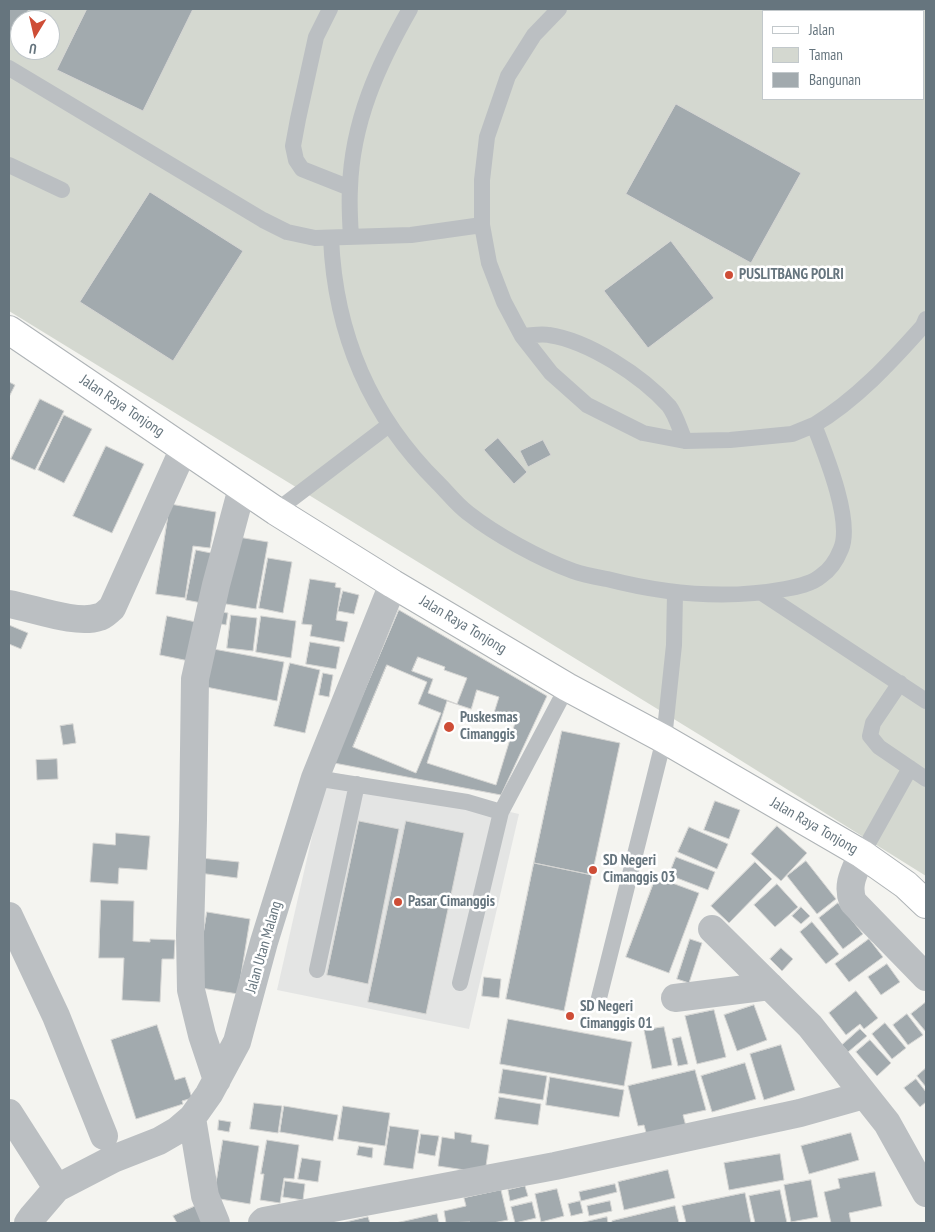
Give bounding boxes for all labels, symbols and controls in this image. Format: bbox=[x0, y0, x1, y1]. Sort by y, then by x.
north arrow bbox=[10, 10, 60, 60]
legend bbox=[762, 10, 925, 100]
text: Jalan bbox=[809, 20, 835, 39]
text: U bbox=[28, 39, 38, 58]
text: Taman bbox=[809, 45, 843, 64]
text: Bangunan bbox=[809, 70, 861, 89]
place label: PUSLITBANG POLRI bbox=[739, 266, 844, 284]
marker: PUSLITBANG POLRI bbox=[723, 269, 735, 281]
street label: Jalan Raya Tonjong bbox=[76, 371, 168, 441]
street label: Jalan Raya Tonjong bbox=[416, 592, 510, 658]
place label: Puskesmas Cimanggis bbox=[460, 709, 518, 744]
marker: Puskesmas Cimanggis bbox=[442, 720, 456, 734]
street label: Jalan Raya Tonjong bbox=[767, 794, 861, 858]
place label: SD Negeri Cimanggis 03 bbox=[603, 852, 675, 887]
marker: SD Negeri Cimanggis 03 bbox=[587, 864, 599, 876]
place label: Pasar Cimanggis bbox=[408, 893, 495, 911]
marker: Pasar Cimanggis bbox=[392, 896, 404, 908]
street label: Jalan Utan Malang bbox=[242, 899, 286, 995]
place label: SD Negeri Cimanggis 01 bbox=[580, 998, 652, 1033]
marker: SD Negeri Cimanggis 01 bbox=[564, 1010, 576, 1022]

